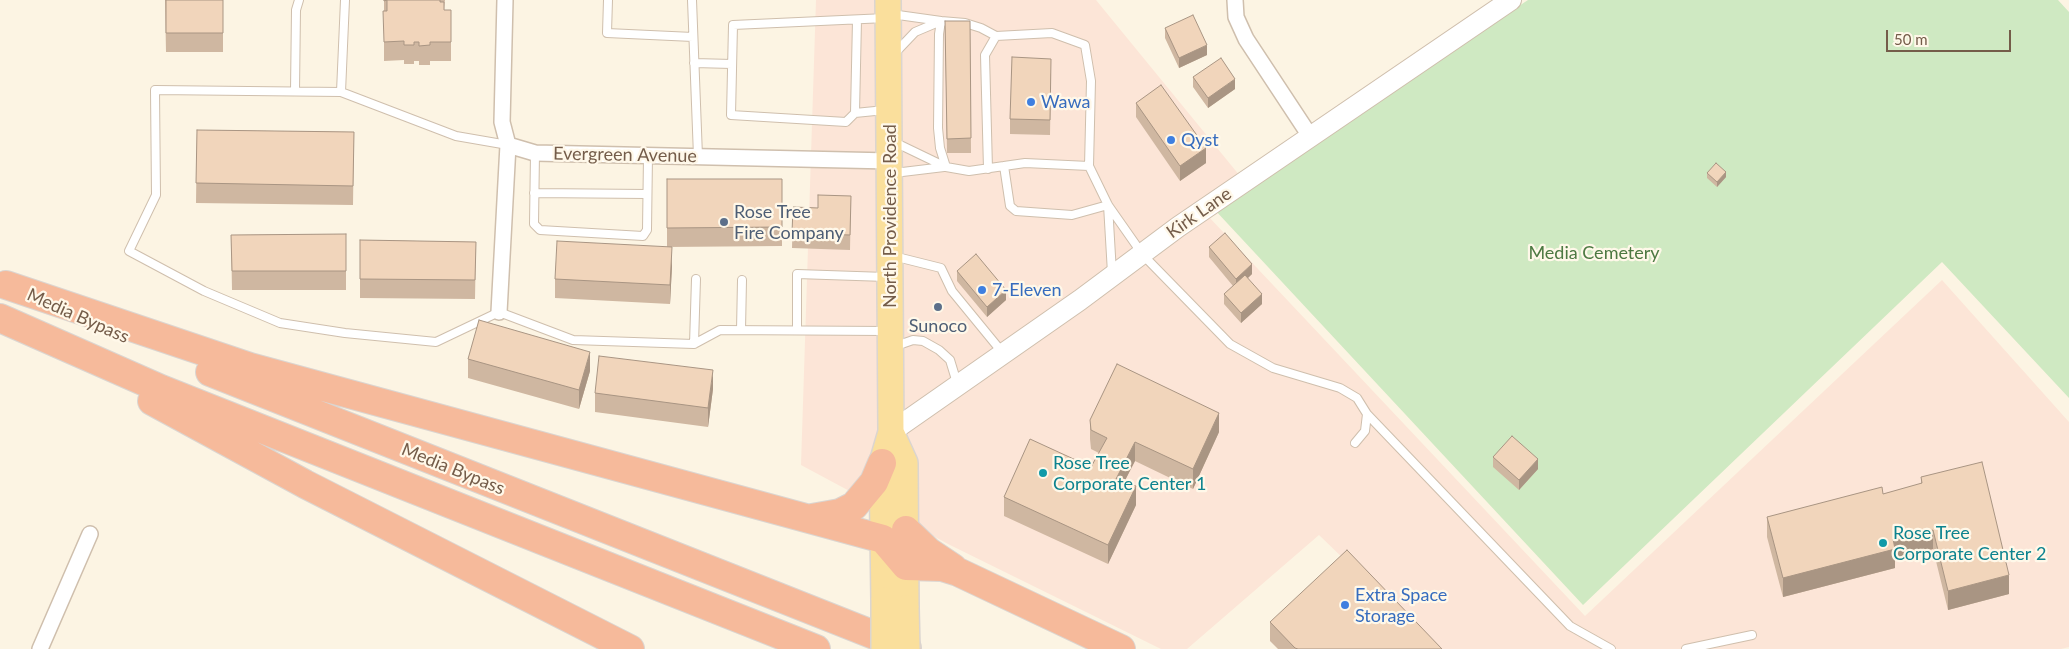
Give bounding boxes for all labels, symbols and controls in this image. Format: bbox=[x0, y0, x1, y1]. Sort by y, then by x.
scale bar bbox=[1889, 20, 2014, 52]
text: 50 m bbox=[1894, 30, 1928, 48]
place label: Wawa bbox=[1041, 91, 1090, 113]
marker: Wawa bbox=[1025, 96, 1037, 108]
street label: North Providence Road bbox=[879, 124, 901, 308]
place label: Qyst bbox=[1181, 129, 1219, 151]
marker: Qyst bbox=[1165, 134, 1177, 146]
street label: Evergreen Avenue bbox=[553, 143, 697, 167]
street label: Kirk Lane bbox=[1162, 183, 1236, 243]
place label: Rose Tree Fire Company bbox=[734, 201, 844, 243]
marker: Rose Tree Fire Company bbox=[718, 216, 730, 228]
park label: Media Cemetery bbox=[1528, 242, 1660, 264]
place label: 7-Eleven bbox=[992, 279, 1062, 301]
street label: Media Bypass bbox=[24, 284, 132, 348]
marker: 7-Eleven bbox=[976, 284, 988, 296]
marker: Sunoco bbox=[932, 301, 944, 313]
place label: Sunoco bbox=[909, 315, 967, 337]
street label: Media Bypass bbox=[398, 439, 508, 499]
place label: Rose Tree Corporate Center 1 bbox=[1053, 452, 1206, 494]
marker: Rose Tree Corporate Center 1 bbox=[1037, 467, 1049, 479]
place label: Rose Tree Corporate Center 2 bbox=[1893, 522, 2046, 564]
marker: Rose Tree Corporate Center 2 bbox=[1877, 537, 1889, 549]
place label: Extra Space Storage bbox=[1355, 584, 1447, 626]
marker: Extra Space Storage bbox=[1339, 599, 1351, 611]

